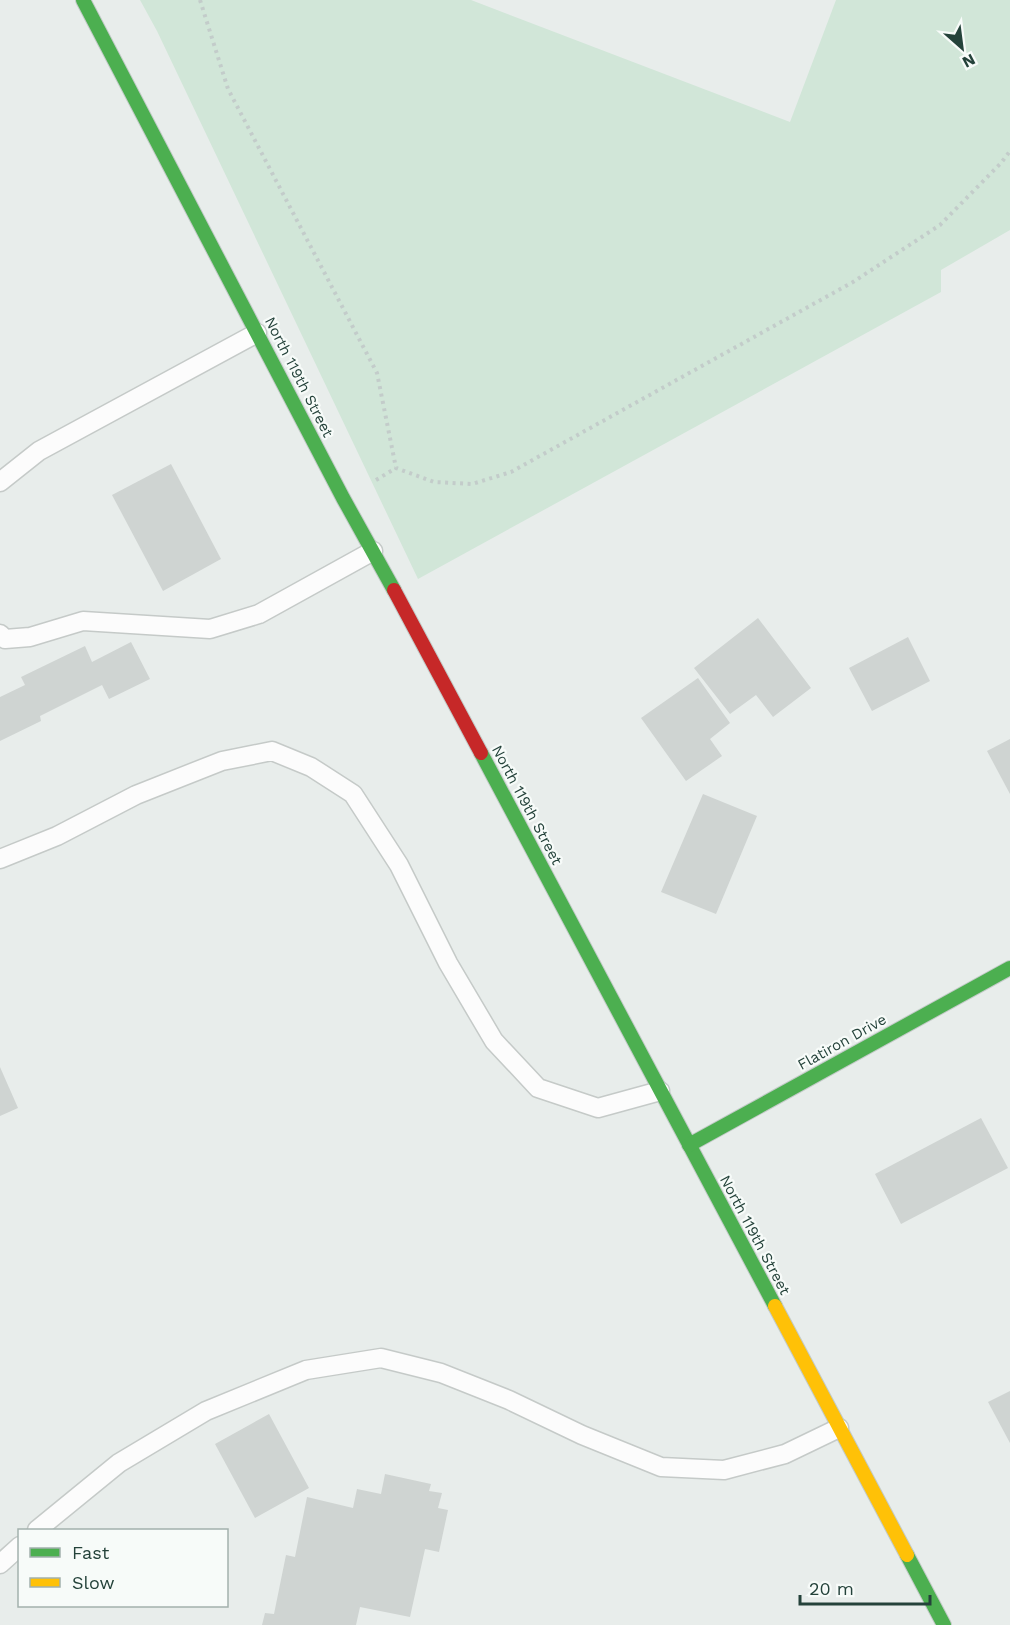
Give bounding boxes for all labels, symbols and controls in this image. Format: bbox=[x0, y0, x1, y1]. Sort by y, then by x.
north arrow bbox=[932, 18, 992, 78]
text: N bbox=[959, 50, 979, 72]
street label: North 119th Street bbox=[261, 314, 337, 441]
street label: North 119th Street bbox=[488, 742, 566, 868]
street label: Flatiron Drive bbox=[794, 1010, 890, 1074]
street label: North 119th Street bbox=[716, 1172, 794, 1298]
legend bbox=[18, 1529, 228, 1607]
text: Fast bbox=[72, 1542, 110, 1563]
scale bar bbox=[800, 1568, 930, 1606]
text: Slow bbox=[72, 1572, 115, 1593]
text: 20 m bbox=[809, 1578, 854, 1599]

